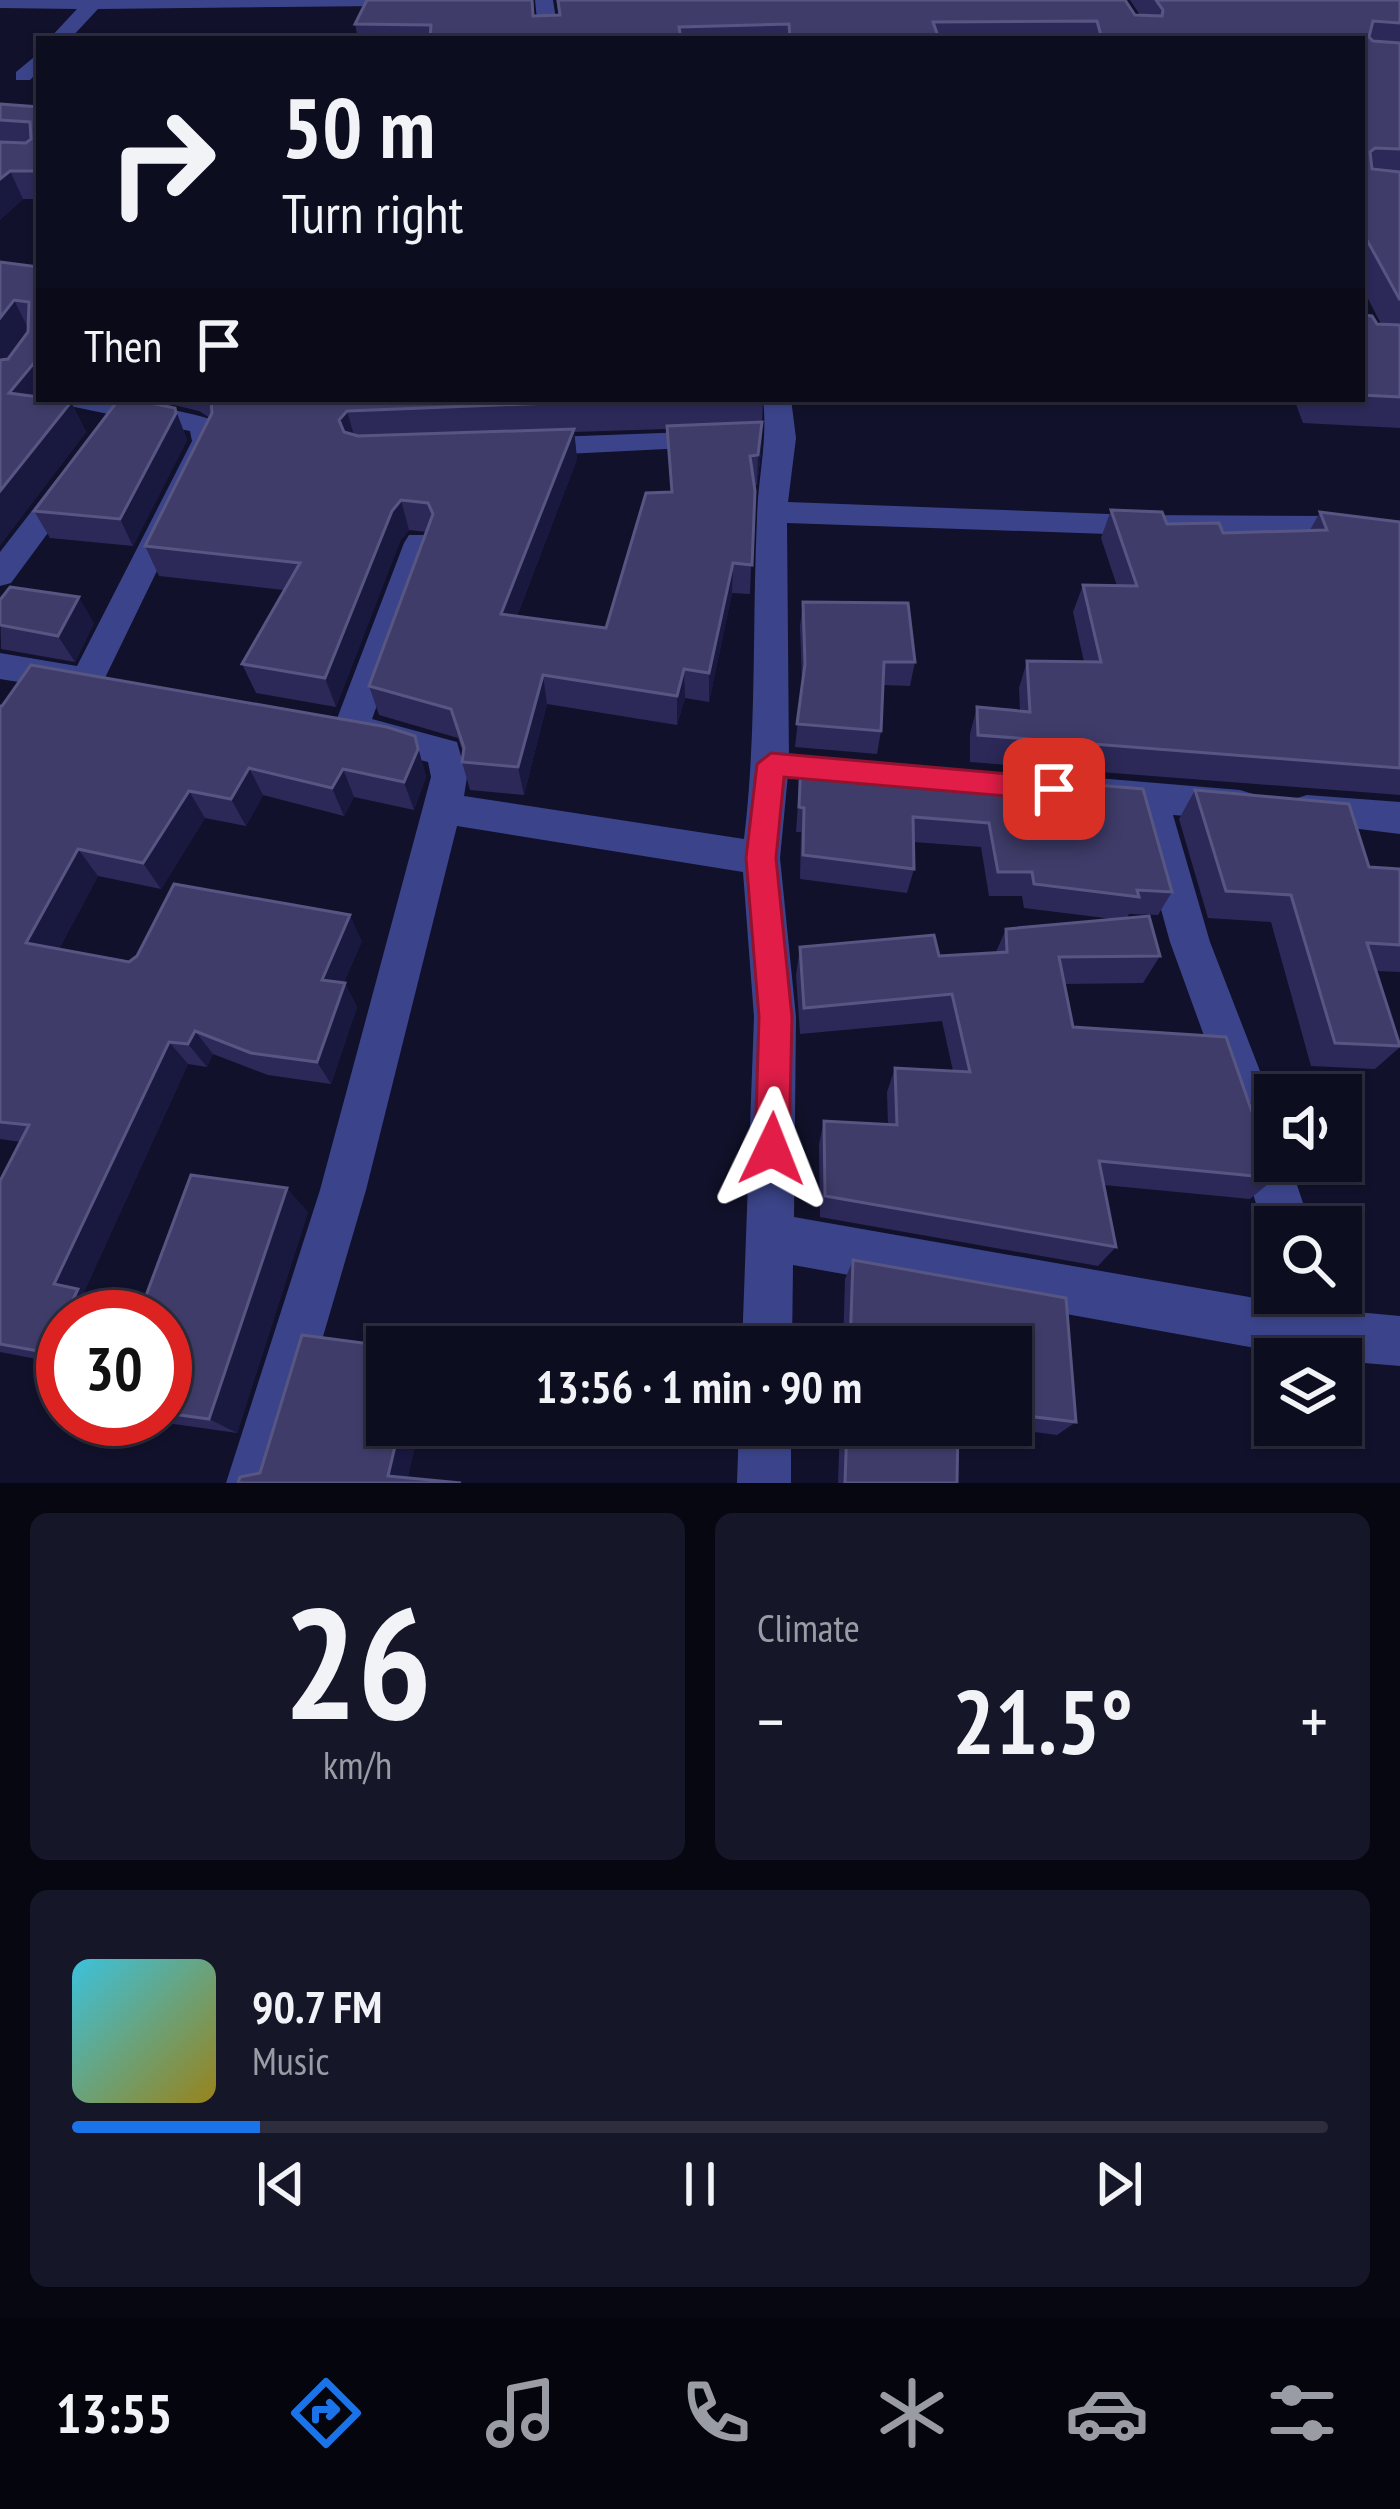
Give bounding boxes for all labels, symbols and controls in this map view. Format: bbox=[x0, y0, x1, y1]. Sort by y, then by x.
text: 50 m bbox=[282, 72, 435, 181]
icon: right bbox=[84, 84, 240, 240]
text: Turn right bbox=[282, 178, 463, 248]
icon: arrive bbox=[186, 312, 252, 378]
text: Then bbox=[84, 316, 162, 374]
pin bbox=[1003, 738, 1105, 840]
icon: arrive bbox=[1021, 756, 1087, 822]
map controls bbox=[1254, 1074, 1362, 1446]
button: sound bbox=[1254, 1074, 1362, 1182]
position arrow bbox=[709, 1086, 835, 1212]
button: search bbox=[1254, 1206, 1362, 1314]
speed limit sign: 30 bbox=[36, 1290, 192, 1446]
button: layers bbox=[1254, 1338, 1362, 1446]
text: 13:56 · 1 min · 90 m bbox=[536, 1357, 862, 1415]
text: 26 bbox=[283, 1560, 432, 1762]
text: Climate bbox=[757, 1602, 860, 1653]
text: 21.5° bbox=[952, 1662, 1133, 1779]
text: − bbox=[757, 1678, 784, 1763]
text: + bbox=[1301, 1678, 1328, 1763]
text: km/h bbox=[323, 1739, 392, 1790]
text: 90.7 FM bbox=[252, 1977, 382, 2035]
text: Music bbox=[252, 2035, 329, 2086]
icon: previous bbox=[248, 2151, 314, 2217]
icon: pause bbox=[667, 2151, 733, 2217]
icon: next bbox=[1086, 2151, 1152, 2217]
icon: directions bbox=[284, 2371, 368, 2455]
icon: music bbox=[479, 2371, 563, 2455]
icon: phone bbox=[674, 2371, 758, 2455]
icon: climate bbox=[870, 2371, 954, 2455]
icon: car bbox=[1065, 2371, 1149, 2455]
icon: filters bbox=[1260, 2371, 1344, 2455]
text: 13:55 bbox=[56, 2378, 172, 2448]

